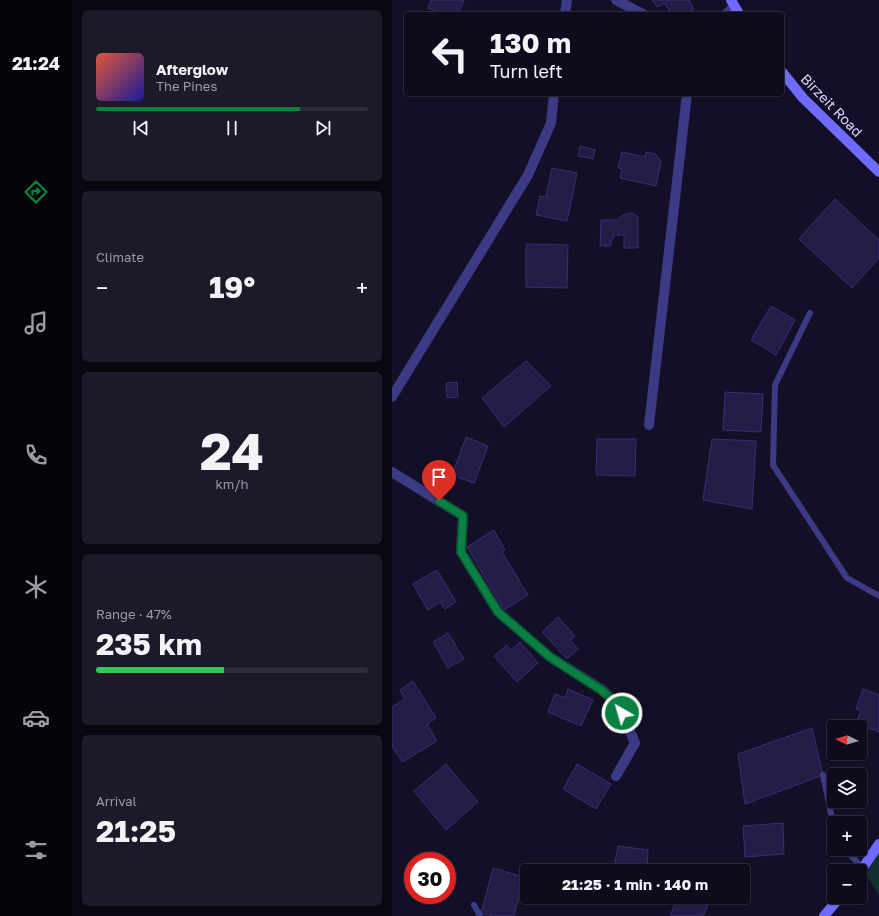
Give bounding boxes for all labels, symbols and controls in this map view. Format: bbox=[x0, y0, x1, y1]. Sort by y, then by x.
text: 130 m bbox=[490, 26, 571, 59]
icon: left bbox=[424, 28, 476, 80]
text: 21:24 bbox=[12, 52, 60, 74]
text: Afterglow bbox=[156, 60, 228, 78]
text: Turn left bbox=[490, 60, 563, 82]
street label: Birzeit Road bbox=[798, 70, 866, 140]
text: The Pines bbox=[156, 78, 217, 94]
icon: previous bbox=[130, 117, 152, 139]
icon: pause bbox=[221, 117, 243, 139]
icon: next bbox=[312, 117, 334, 139]
icon: directions bbox=[22, 178, 50, 206]
text: Climate bbox=[96, 249, 144, 265]
text: 19° bbox=[209, 269, 255, 305]
text: − bbox=[96, 274, 108, 301]
text: + bbox=[356, 274, 368, 301]
icon: music bbox=[22, 309, 50, 337]
text: 24 bbox=[200, 419, 264, 481]
icon: phone bbox=[22, 441, 50, 469]
pin bbox=[422, 460, 456, 501]
icon: arrive bbox=[428, 466, 450, 488]
text: km/h bbox=[215, 476, 249, 492]
icon: climate bbox=[22, 573, 50, 601]
text: Range · 47% bbox=[96, 606, 172, 622]
text: 235 km bbox=[96, 626, 202, 662]
position arrow bbox=[601, 692, 643, 734]
icon: car bbox=[22, 704, 50, 732]
north arrow bbox=[827, 720, 867, 760]
map controls bbox=[827, 720, 867, 904]
button: layers bbox=[827, 768, 867, 808]
text: Arrival bbox=[96, 793, 137, 809]
text: 21:25 bbox=[96, 813, 176, 849]
button: + bbox=[827, 816, 867, 856]
icon: filters bbox=[22, 836, 50, 864]
speed limit sign: 30 bbox=[404, 852, 456, 904]
button: − bbox=[827, 864, 867, 904]
text: 21:25 · 1 min · 140 m bbox=[562, 875, 708, 893]

